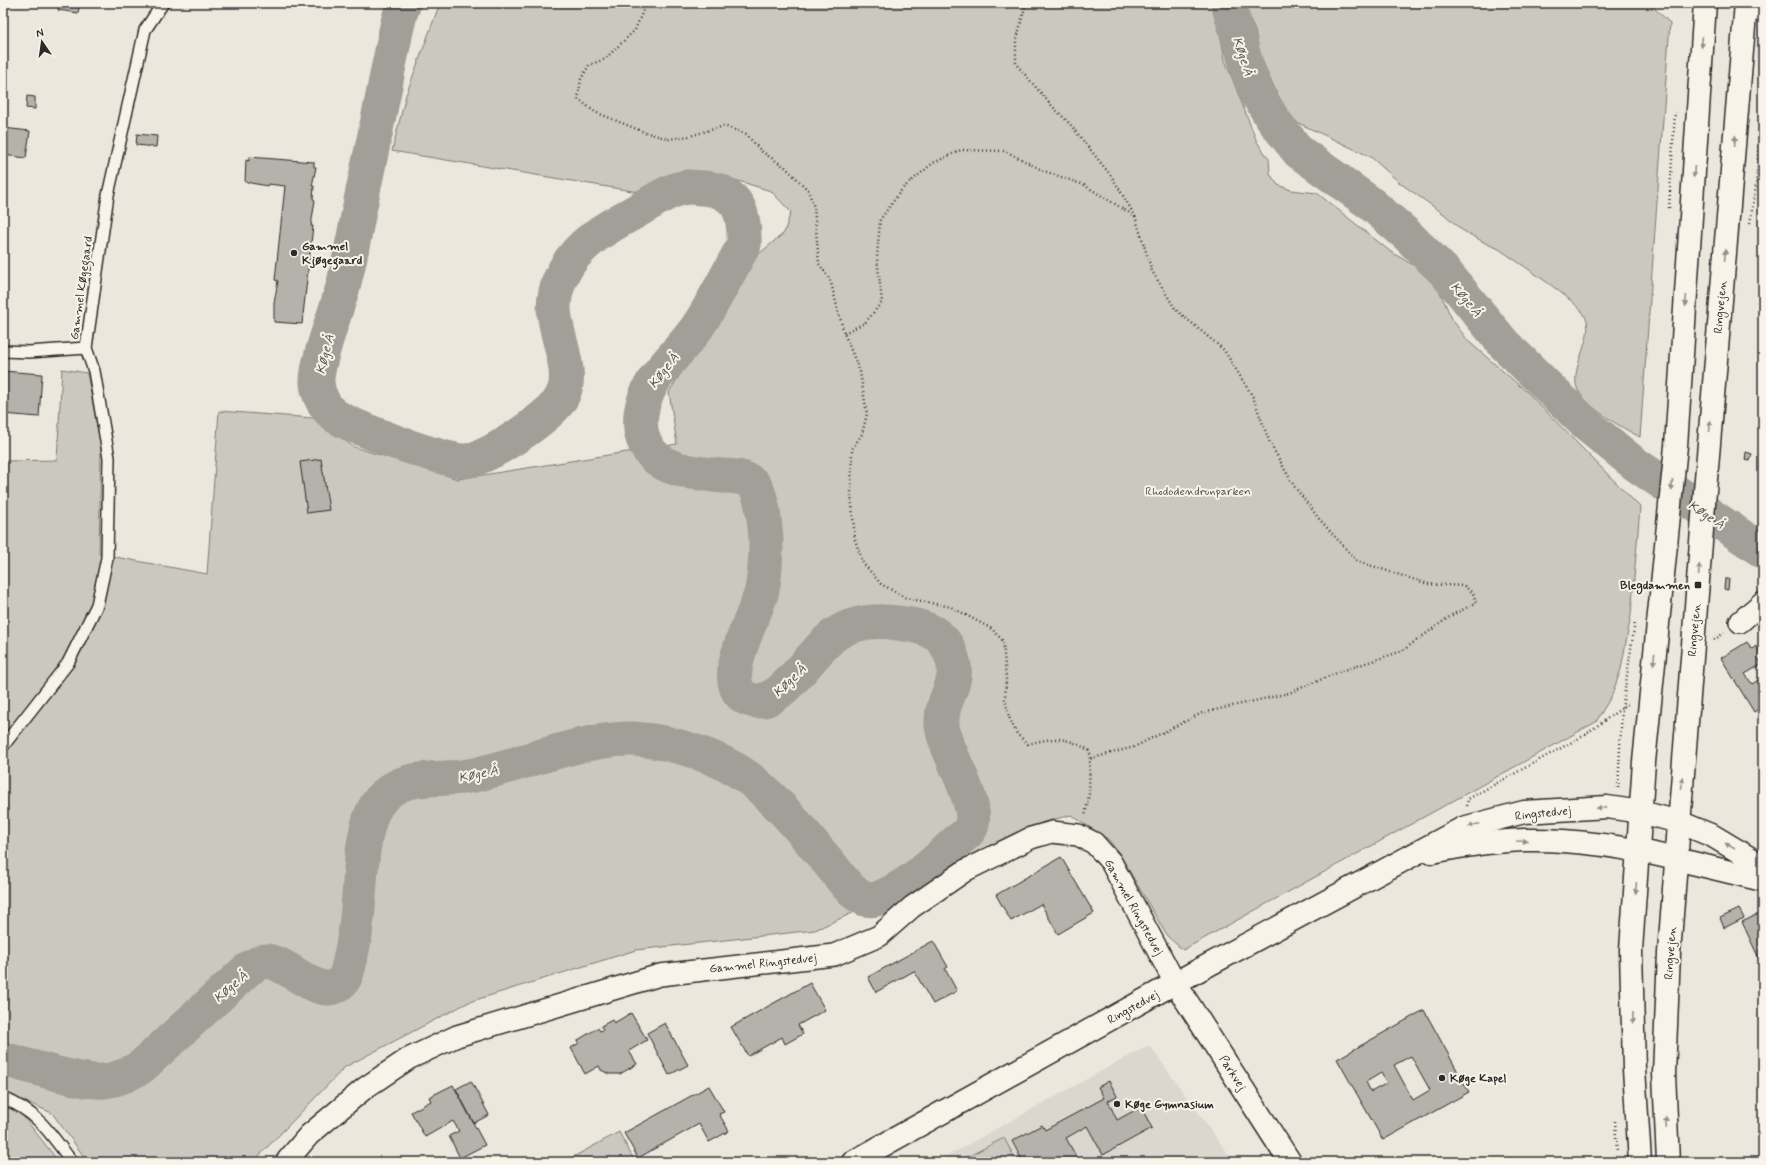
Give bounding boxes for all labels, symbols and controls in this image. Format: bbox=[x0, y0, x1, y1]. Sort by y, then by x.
north arrow bbox=[22, 22, 62, 62]
text: N bbox=[35, 26, 45, 41]
water label: Køge Å bbox=[1228, 35, 1257, 79]
one-way arrow bbox=[1699, 36, 1706, 48]
one-way arrow bbox=[1731, 135, 1738, 147]
one-way arrow bbox=[1691, 166, 1697, 179]
street label: Gammel Køgegaard bbox=[67, 235, 98, 341]
place label: Gammel Kjøgegaard bbox=[302, 239, 363, 270]
marker: Gammel Kjøgegaard bbox=[289, 248, 299, 258]
one-way arrow bbox=[1721, 249, 1728, 261]
water label: Køge Å bbox=[1446, 279, 1486, 321]
street label: Ringvejen bbox=[1711, 279, 1731, 334]
one-way arrow bbox=[1682, 295, 1689, 307]
water label: Køge Å bbox=[312, 332, 339, 376]
water label: Køge Å bbox=[645, 349, 684, 392]
one-way arrow bbox=[1707, 420, 1714, 432]
one-way arrow bbox=[1669, 479, 1676, 491]
park label: Rhododendronparken bbox=[1145, 484, 1251, 500]
water label: Køge Å bbox=[1685, 497, 1728, 534]
one-way arrow bbox=[1696, 564, 1703, 576]
place label: Blegdammen bbox=[1620, 578, 1690, 595]
marker: Blegdammen bbox=[1693, 580, 1703, 590]
street label: Ringvejen bbox=[1685, 602, 1705, 657]
one-way arrow bbox=[1651, 653, 1657, 665]
water label: Køge Å bbox=[770, 661, 811, 701]
water label: Køge Å bbox=[457, 762, 500, 787]
one-way arrow bbox=[1679, 777, 1686, 789]
street label: Ringstedvej bbox=[1514, 803, 1572, 825]
one-way arrow bbox=[1596, 804, 1608, 811]
one-way arrow bbox=[1468, 823, 1480, 829]
one-way arrow bbox=[1516, 837, 1528, 844]
one-way arrow bbox=[1724, 843, 1736, 850]
street label: Gammel Ringstedvej bbox=[1100, 856, 1166, 959]
one-way arrow bbox=[1632, 882, 1639, 894]
street label: Ringvejen bbox=[1661, 925, 1681, 980]
street label: Gammel Ringstedvej bbox=[709, 950, 818, 978]
water label: Køge Å bbox=[210, 967, 252, 1007]
street label: Ringstedvej bbox=[1105, 987, 1162, 1029]
one-way arrow bbox=[1630, 1012, 1636, 1025]
street label: Parkvej bbox=[1215, 1053, 1250, 1094]
place label: Køge Kapel bbox=[1450, 1071, 1507, 1087]
marker: Køge Kapel bbox=[1437, 1073, 1447, 1083]
place label: Køge Gymnasium bbox=[1125, 1097, 1214, 1113]
marker: Køge Gymnasium bbox=[1112, 1099, 1122, 1109]
one-way arrow bbox=[1663, 1117, 1670, 1129]

